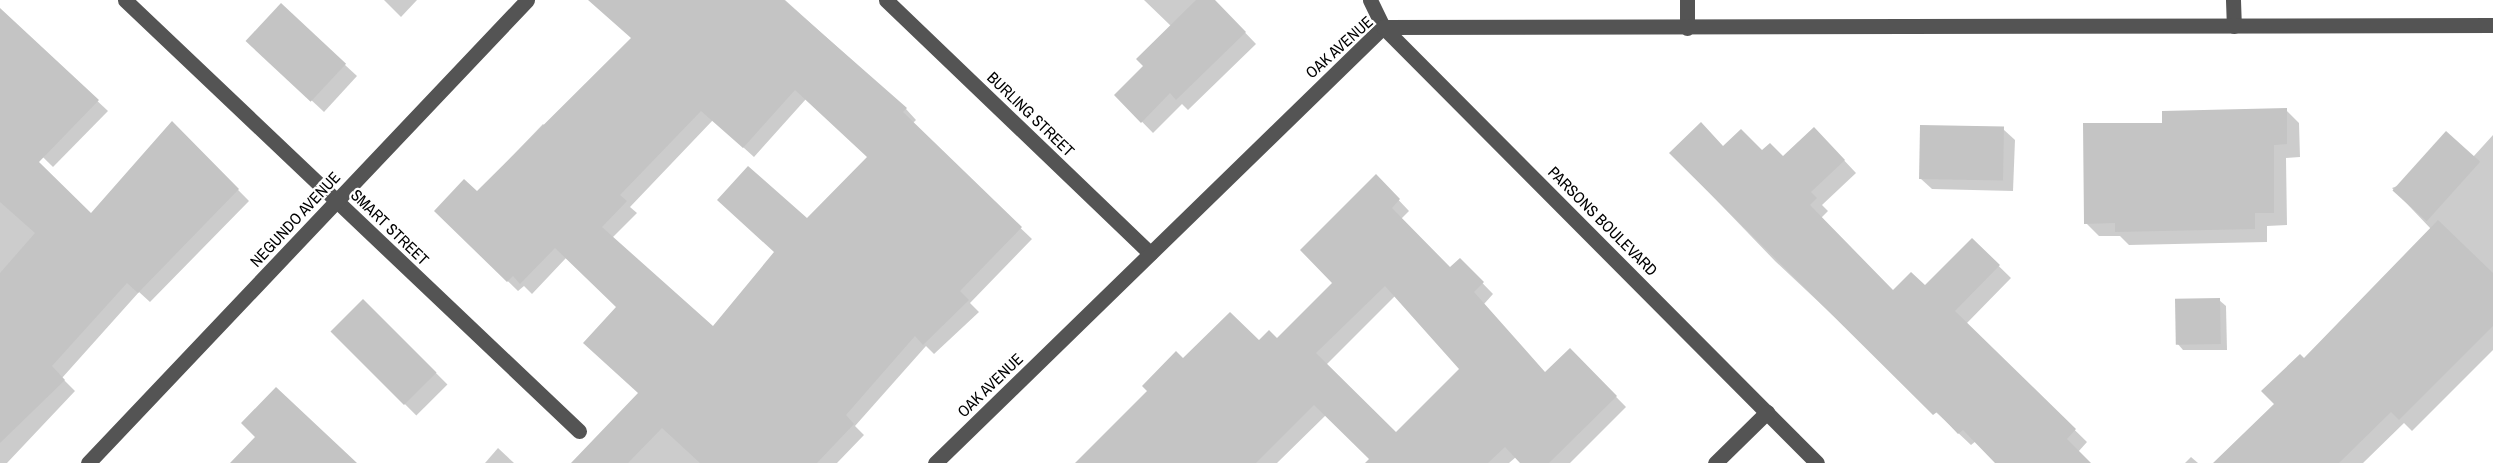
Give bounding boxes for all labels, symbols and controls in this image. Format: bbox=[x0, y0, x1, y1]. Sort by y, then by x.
street label: OAK AVENUE bbox=[1301, 12, 1377, 82]
street label: BURLING STREET bbox=[983, 68, 1079, 160]
street label: PARSONS BOULEVARD bbox=[1544, 162, 1662, 280]
street label: NEGUNDO AVENUE bbox=[246, 167, 344, 271]
street label: SMART STREET bbox=[347, 185, 433, 269]
street label: OAK AVENUE bbox=[953, 349, 1027, 421]

